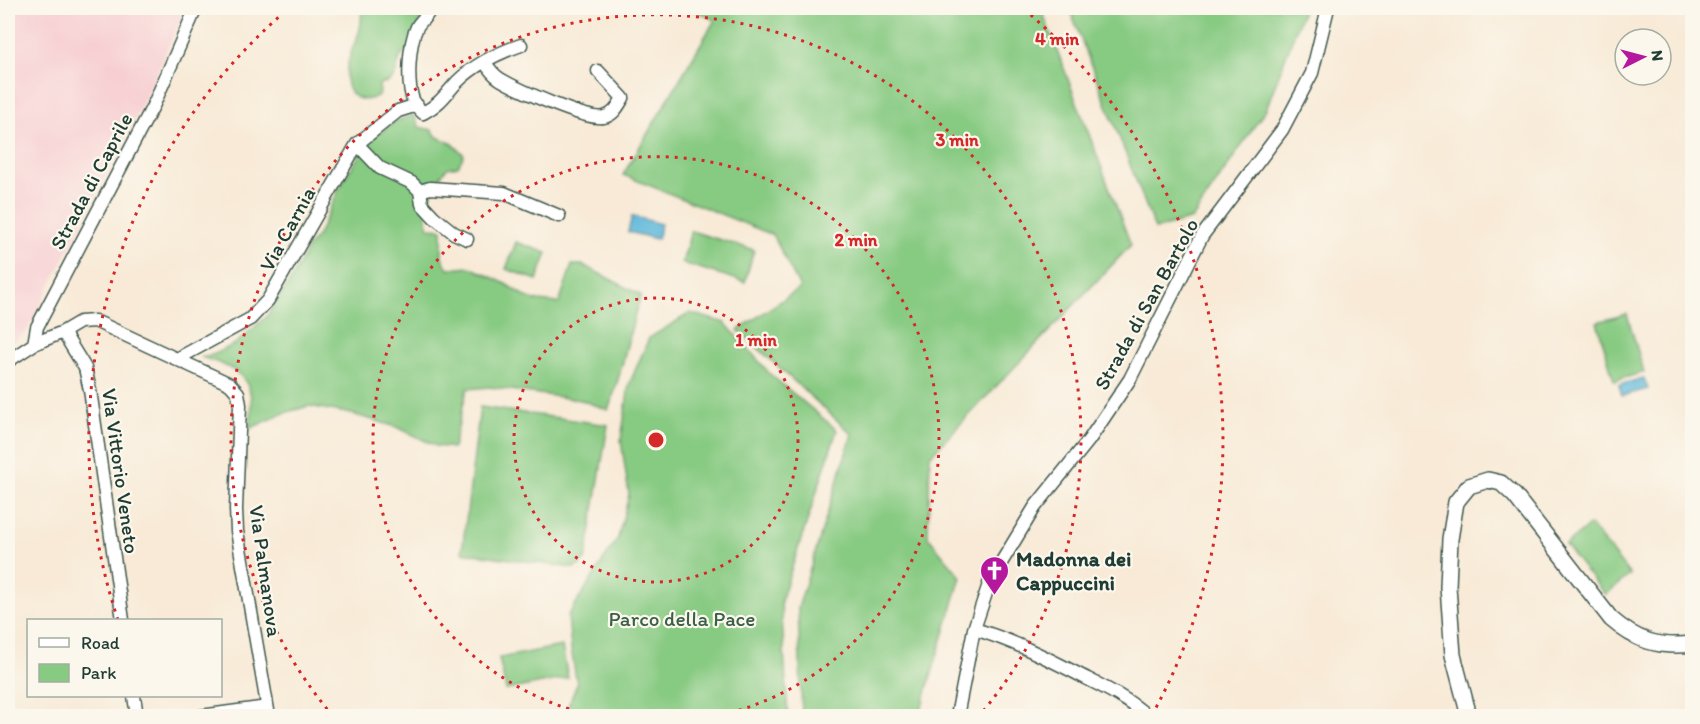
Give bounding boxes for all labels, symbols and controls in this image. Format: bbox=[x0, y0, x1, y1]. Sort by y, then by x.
north arrow bbox=[1613, 27, 1673, 87]
text: 4 min bbox=[1035, 28, 1080, 50]
text: N bbox=[1647, 49, 1667, 62]
street label: Strada di Caprile bbox=[44, 108, 138, 254]
text: 3 min bbox=[935, 129, 979, 151]
street label: Via Carnia bbox=[254, 183, 320, 275]
street label: Strada di San Bartolo bbox=[1088, 214, 1204, 394]
text: 2 min bbox=[835, 229, 878, 251]
text: 1 min bbox=[735, 329, 777, 351]
street label: Via Vittorio Veneto bbox=[97, 387, 145, 555]
centre of rings bbox=[646, 430, 666, 450]
street label: Via Palmanova bbox=[244, 504, 288, 639]
place label: Madonna dei Cappuccini bbox=[1016, 546, 1131, 596]
church icon: Madonna dei Cappuccini bbox=[979, 554, 1011, 596]
park label: Parco della Pace bbox=[609, 606, 755, 631]
legend bbox=[27, 619, 222, 697]
text: Road bbox=[81, 632, 120, 654]
text: Park bbox=[81, 662, 116, 684]

